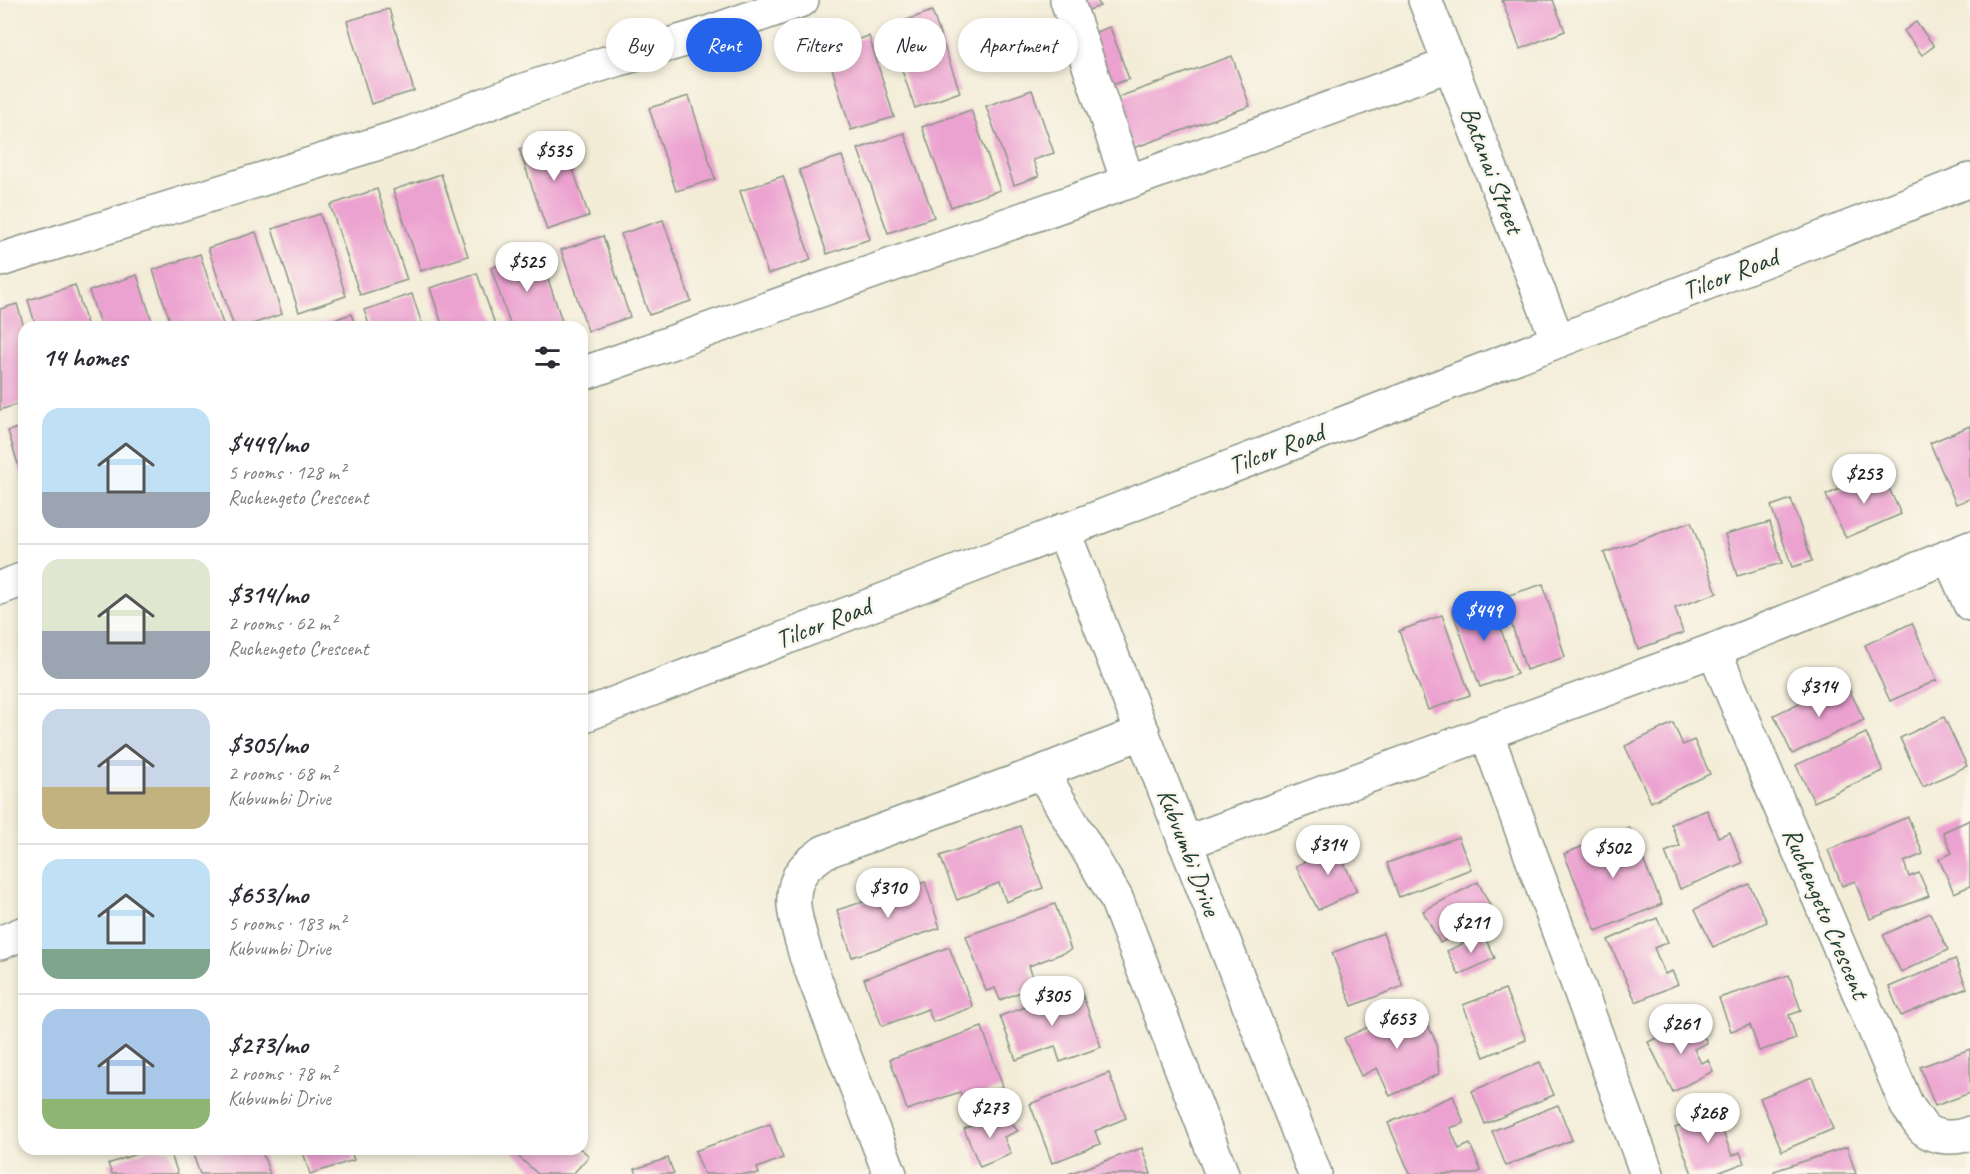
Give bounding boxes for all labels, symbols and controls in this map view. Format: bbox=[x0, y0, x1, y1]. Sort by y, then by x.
chip: Buy bbox=[606, 18, 674, 72]
chip: Rent bbox=[686, 18, 762, 72]
chip: Filters bbox=[774, 18, 862, 72]
chip: New bbox=[874, 18, 946, 72]
chip: Apartment bbox=[958, 18, 1078, 72]
street label: Batanai Street bbox=[1453, 102, 1532, 240]
pin: $535 bbox=[518, 131, 590, 182]
text: $535 bbox=[536, 138, 572, 163]
street label: Tilcor Road bbox=[1678, 239, 1786, 307]
pin: $525 bbox=[491, 242, 563, 293]
text: $525 bbox=[509, 249, 545, 274]
text: 14 homes bbox=[42, 341, 127, 374]
icon: filters bbox=[531, 341, 564, 374]
street label: Tilcor Road bbox=[1224, 414, 1332, 482]
text: $449/mo bbox=[228, 427, 308, 460]
icon: home bbox=[90, 432, 162, 504]
pin: $253 bbox=[1828, 454, 1900, 505]
text: 5 rooms · 128 m² bbox=[228, 460, 345, 485]
text: $253 bbox=[1846, 461, 1882, 486]
text: Ruchengeto Crescent bbox=[228, 485, 368, 510]
text: $314/mo bbox=[228, 578, 308, 611]
icon: home bbox=[90, 583, 162, 655]
street label: Tilcor Road bbox=[771, 588, 879, 656]
pin: $449 bbox=[1448, 591, 1520, 642]
text: $449 bbox=[1466, 598, 1502, 623]
text: 2 rooms · 62 m² bbox=[228, 611, 336, 636]
text: Ruchengeto Crescent bbox=[228, 636, 368, 661]
pin: $314 bbox=[1783, 667, 1855, 718]
text: $314 bbox=[1801, 674, 1837, 699]
text: $305/mo bbox=[228, 728, 308, 761]
icon: home bbox=[90, 733, 162, 805]
text: 2 rooms · 68 m² bbox=[228, 761, 336, 786]
street label: Kubvumbi Drive bbox=[1150, 784, 1229, 922]
text: Kubvumbi Drive bbox=[228, 786, 331, 811]
street label: Ruchengeto Crescent bbox=[1775, 823, 1878, 1006]
pin: $314 bbox=[1292, 825, 1364, 876]
pin: $502 bbox=[1577, 828, 1649, 879]
text: $314 bbox=[1310, 832, 1346, 857]
text: $502 bbox=[1595, 835, 1631, 860]
pin: $310 bbox=[852, 868, 924, 919]
text: $310 bbox=[870, 875, 906, 900]
text: $653/mo bbox=[228, 878, 308, 911]
icon: home bbox=[90, 883, 162, 955]
pin: $211 bbox=[1435, 903, 1507, 954]
text: $211 bbox=[1453, 910, 1489, 935]
text: 5 rooms · 183 m² bbox=[228, 911, 345, 936]
text: Kubvumbi Drive bbox=[228, 936, 331, 961]
pin: $305 bbox=[1016, 976, 1088, 1027]
text: $305 bbox=[1034, 983, 1070, 1008]
pin: $653 bbox=[1361, 999, 1433, 1050]
pin: $261 bbox=[1645, 1004, 1717, 1055]
text: $653 bbox=[1379, 1006, 1415, 1031]
text: $261 bbox=[1663, 1011, 1699, 1036]
text: $273/mo bbox=[228, 1028, 308, 1061]
icon: home bbox=[90, 1033, 162, 1105]
text: 2 rooms · 78 m² bbox=[228, 1061, 336, 1086]
text: Kubvumbi Drive bbox=[228, 1086, 331, 1111]
pin: $273 bbox=[954, 1088, 1026, 1139]
pin: $268 bbox=[1672, 1093, 1744, 1144]
text: $273 bbox=[972, 1095, 1008, 1120]
text: $268 bbox=[1690, 1100, 1726, 1125]

